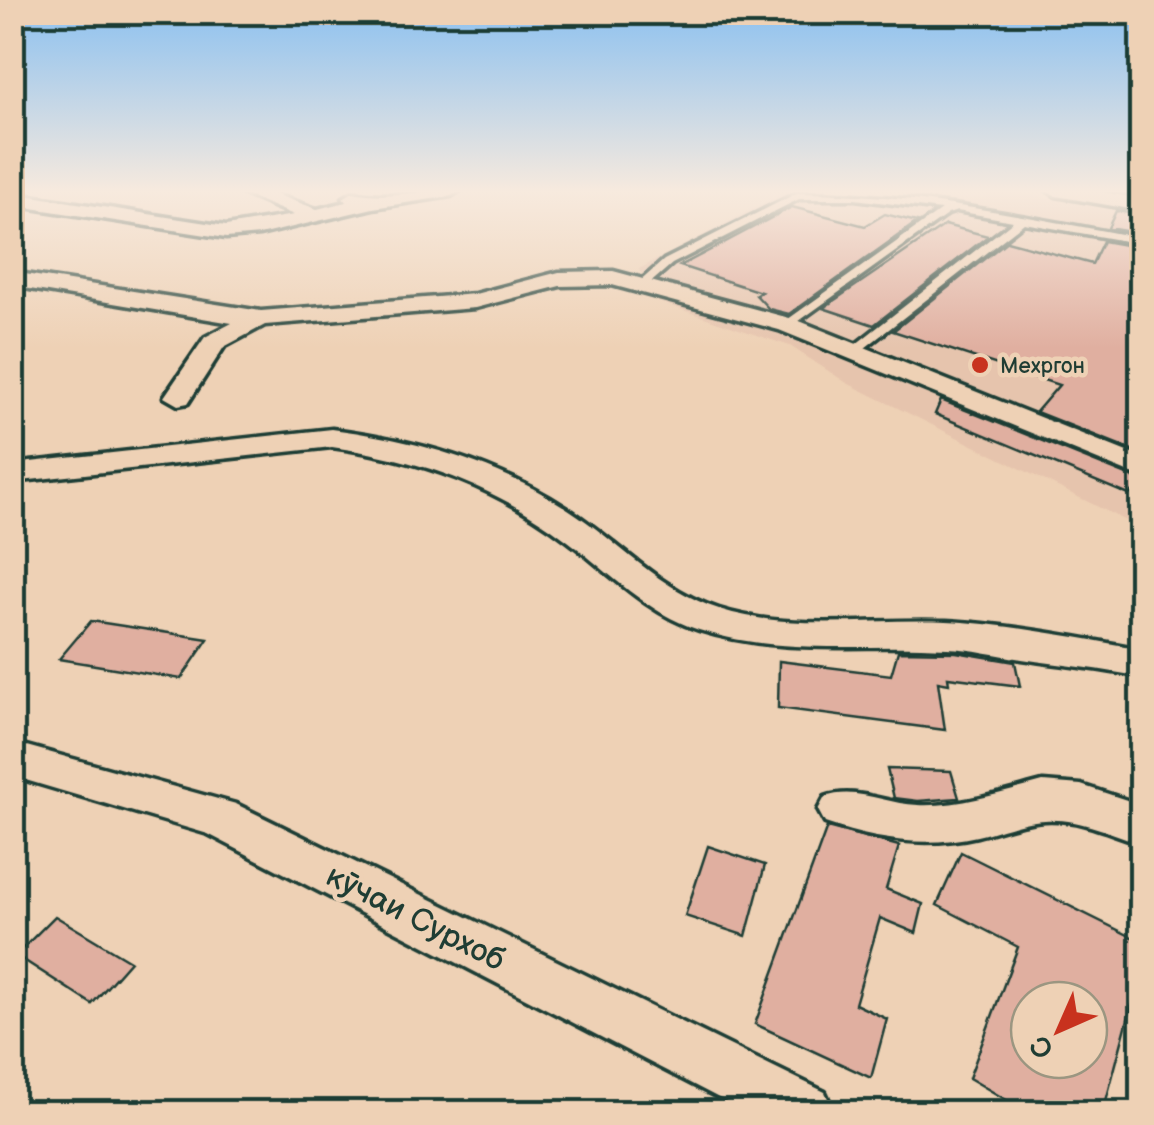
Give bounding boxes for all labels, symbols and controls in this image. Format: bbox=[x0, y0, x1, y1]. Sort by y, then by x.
place label: Мехргон bbox=[1000, 353, 1085, 380]
marker: Мехргон bbox=[969, 354, 991, 376]
street label: кӯчаи Сурхоб bbox=[319, 857, 511, 980]
north arrow bbox=[1009, 980, 1109, 1080]
text: С bbox=[1023, 1028, 1061, 1065]

